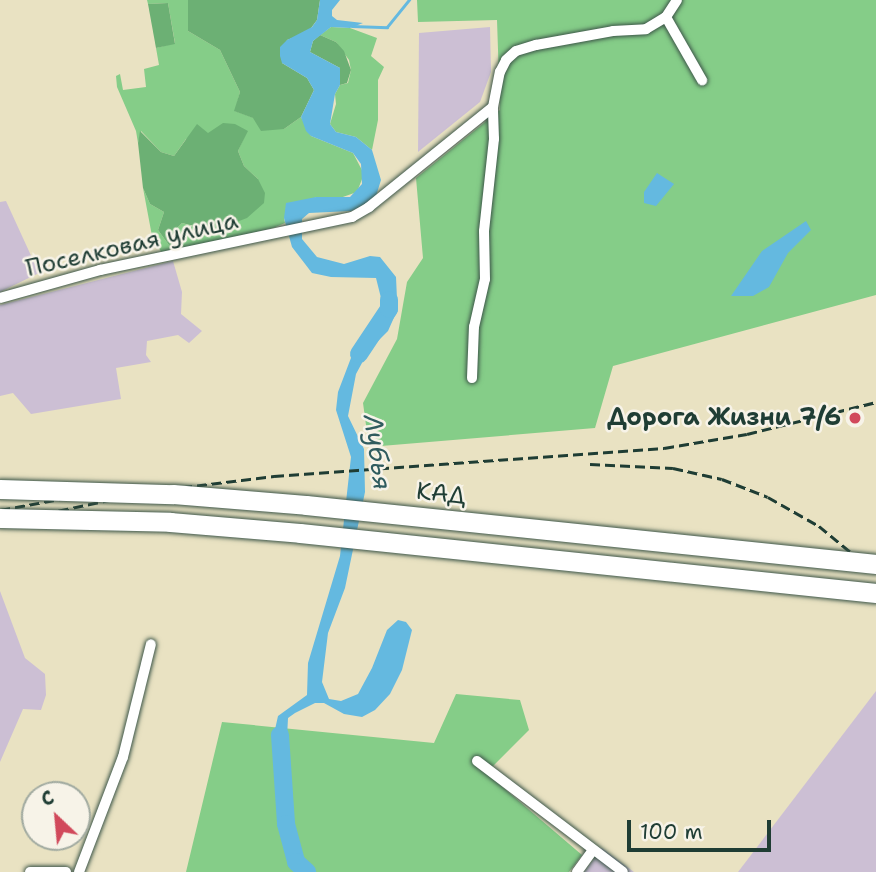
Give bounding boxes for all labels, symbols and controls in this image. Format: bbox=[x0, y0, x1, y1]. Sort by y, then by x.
street label: Поселковая улица bbox=[23, 207, 241, 283]
place label: Дорога Жизни 7/6 bbox=[607, 404, 841, 432]
marker: Дорога Жизни 7/6 bbox=[847, 410, 863, 426]
water label: Лубья bbox=[357, 412, 399, 492]
street label: КАД bbox=[415, 477, 467, 511]
north arrow bbox=[21, 781, 91, 851]
text: С bbox=[37, 785, 58, 812]
scale bar bbox=[631, 806, 774, 850]
text: 100 m bbox=[640, 818, 703, 846]

